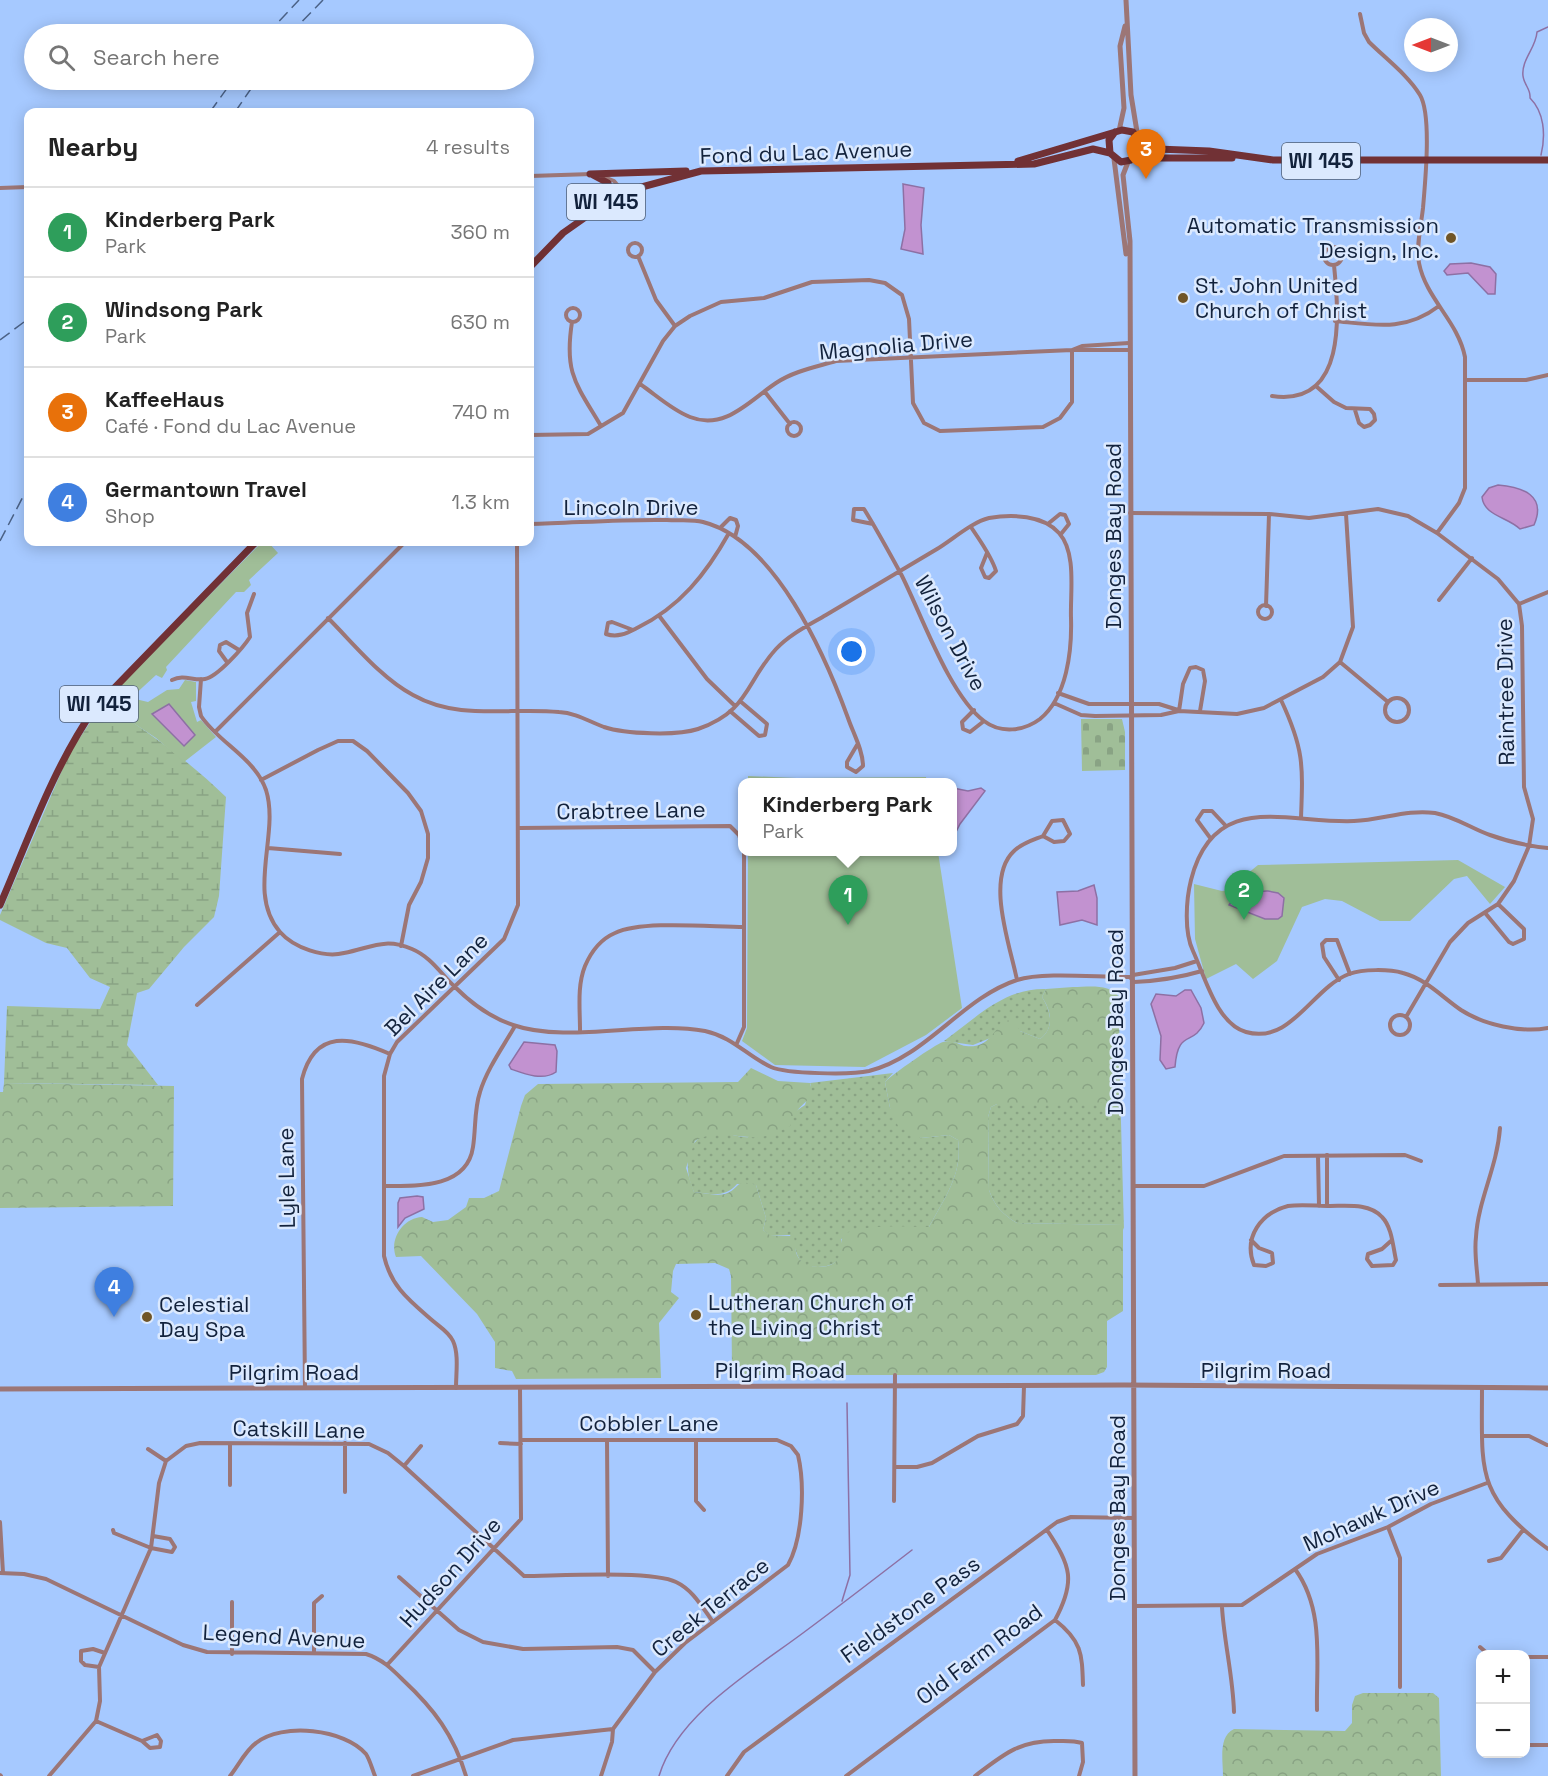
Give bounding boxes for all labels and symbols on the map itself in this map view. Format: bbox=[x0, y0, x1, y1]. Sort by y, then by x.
north arrow bbox=[1404, 18, 1458, 72]
pin: 3 bbox=[1126, 130, 1166, 179]
street label: Fond du Lac Avenue bbox=[699, 134, 913, 170]
road number: WI 145 bbox=[1282, 143, 1360, 179]
road number: WI 145 bbox=[567, 184, 645, 220]
place label: Automatic Transmission Design, Inc. bbox=[1187, 211, 1439, 264]
marker: Automatic Transmission Design, Inc. bbox=[1444, 231, 1458, 245]
place label: St. John United Church of Christ bbox=[1195, 271, 1367, 324]
marker: St. John United Church of Christ bbox=[1176, 291, 1190, 305]
street label: Magnolia Drive bbox=[818, 324, 974, 366]
street label: Donges Bay Road bbox=[1099, 443, 1127, 629]
street label: Lincoln Drive bbox=[564, 493, 698, 521]
street label: Wilson Drive bbox=[909, 570, 993, 696]
street label: Raintree Drive bbox=[1490, 618, 1520, 766]
your location bbox=[837, 637, 866, 666]
road number: WI 145 bbox=[60, 686, 138, 722]
street label: Crabtree Lane bbox=[556, 795, 706, 825]
pin: 2 bbox=[1224, 870, 1264, 920]
pin: 1 bbox=[828, 876, 868, 925]
street label: Bel Aire Lane bbox=[378, 926, 494, 1042]
street label: Donges Bay Road bbox=[1101, 929, 1129, 1115]
street label: Lyle Lane bbox=[271, 1127, 301, 1229]
pin: 4 bbox=[94, 1268, 134, 1317]
place label: Lutheran Church of the Living Christ bbox=[708, 1288, 914, 1341]
place label: Celestial Day Spa bbox=[159, 1290, 249, 1343]
marker: Lutheran Church of the Living Christ bbox=[689, 1308, 703, 1322]
marker: Celestial Day Spa bbox=[140, 1310, 154, 1324]
street label: Pilgrim Road bbox=[715, 1356, 845, 1384]
street label: Pilgrim Road bbox=[1201, 1356, 1331, 1384]
street label: Pilgrim Road bbox=[229, 1358, 359, 1386]
street label: Cobbler Lane bbox=[579, 1409, 719, 1437]
street label: Catskill Lane bbox=[232, 1414, 366, 1444]
street label: Donges Bay Road bbox=[1103, 1415, 1131, 1601]
street label: Mohawk Drive bbox=[1298, 1472, 1444, 1558]
street label: Hudson Drive bbox=[393, 1511, 507, 1633]
street label: Fieldstone Pass bbox=[835, 1549, 985, 1669]
street label: Creek Terrace bbox=[645, 1551, 775, 1663]
street label: Old Farm Road bbox=[910, 1597, 1048, 1711]
street label: Legend Avenue bbox=[202, 1618, 366, 1654]

